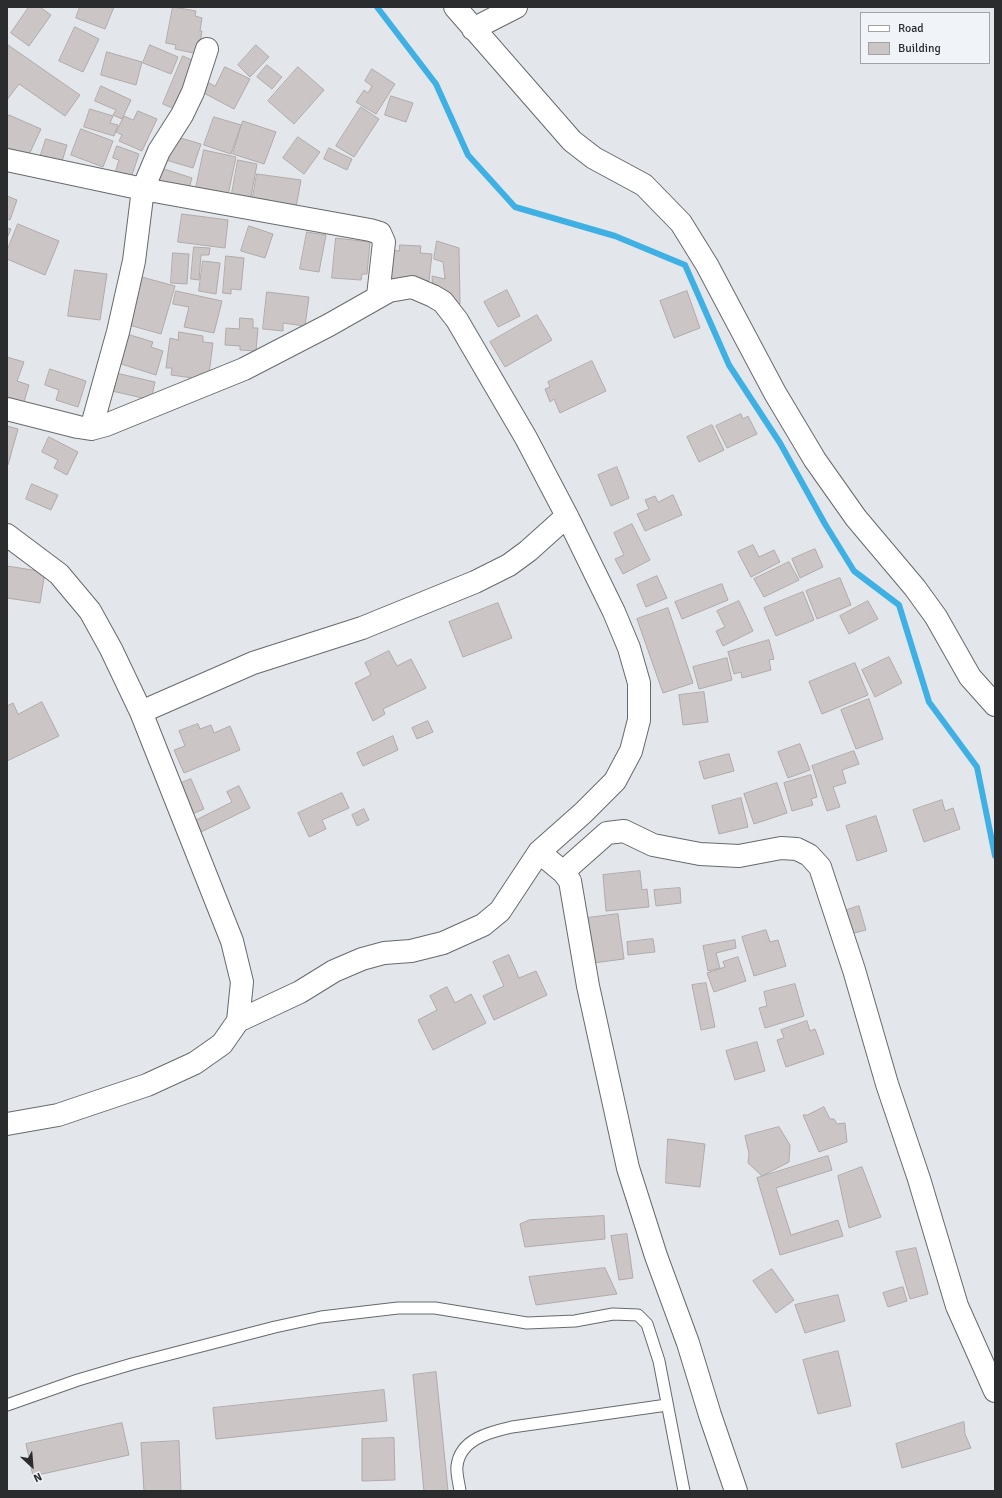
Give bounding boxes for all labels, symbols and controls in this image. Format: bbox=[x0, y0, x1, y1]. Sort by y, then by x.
legend bbox=[860, 12, 990, 64]
text: Road bbox=[898, 21, 924, 36]
text: Building bbox=[898, 41, 941, 56]
north arrow bbox=[12, 1446, 52, 1486]
text: N bbox=[31, 1470, 44, 1485]

